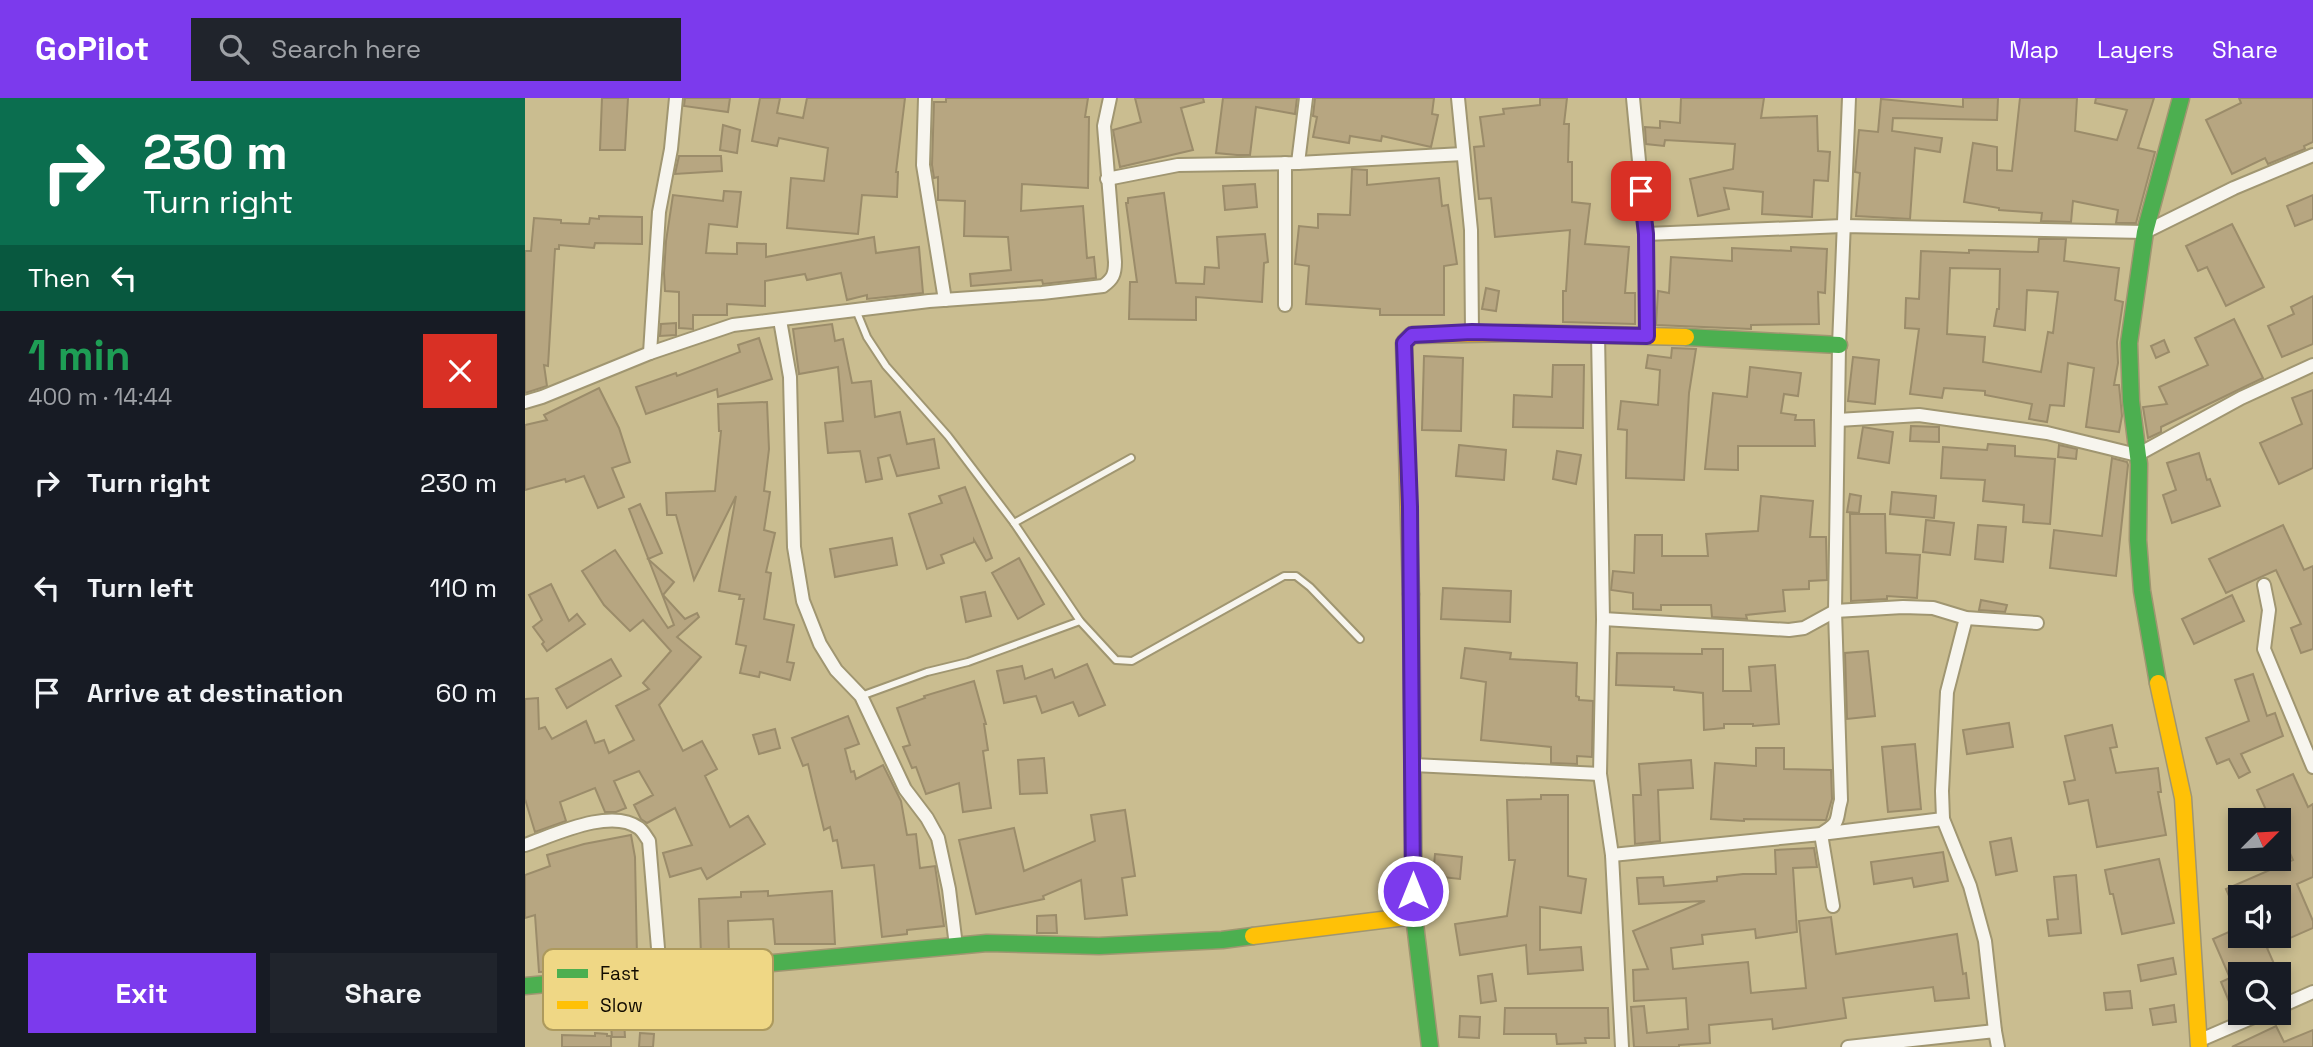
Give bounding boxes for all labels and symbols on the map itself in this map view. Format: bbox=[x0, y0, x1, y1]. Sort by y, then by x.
pin bbox=[1611, 161, 1671, 221]
north arrow bbox=[2228, 808, 2291, 872]
position arrow bbox=[1376, 854, 1450, 928]
legend bbox=[543, 949, 773, 1030]
text: Fast bbox=[600, 961, 640, 986]
text: Slow bbox=[600, 993, 643, 1018]

